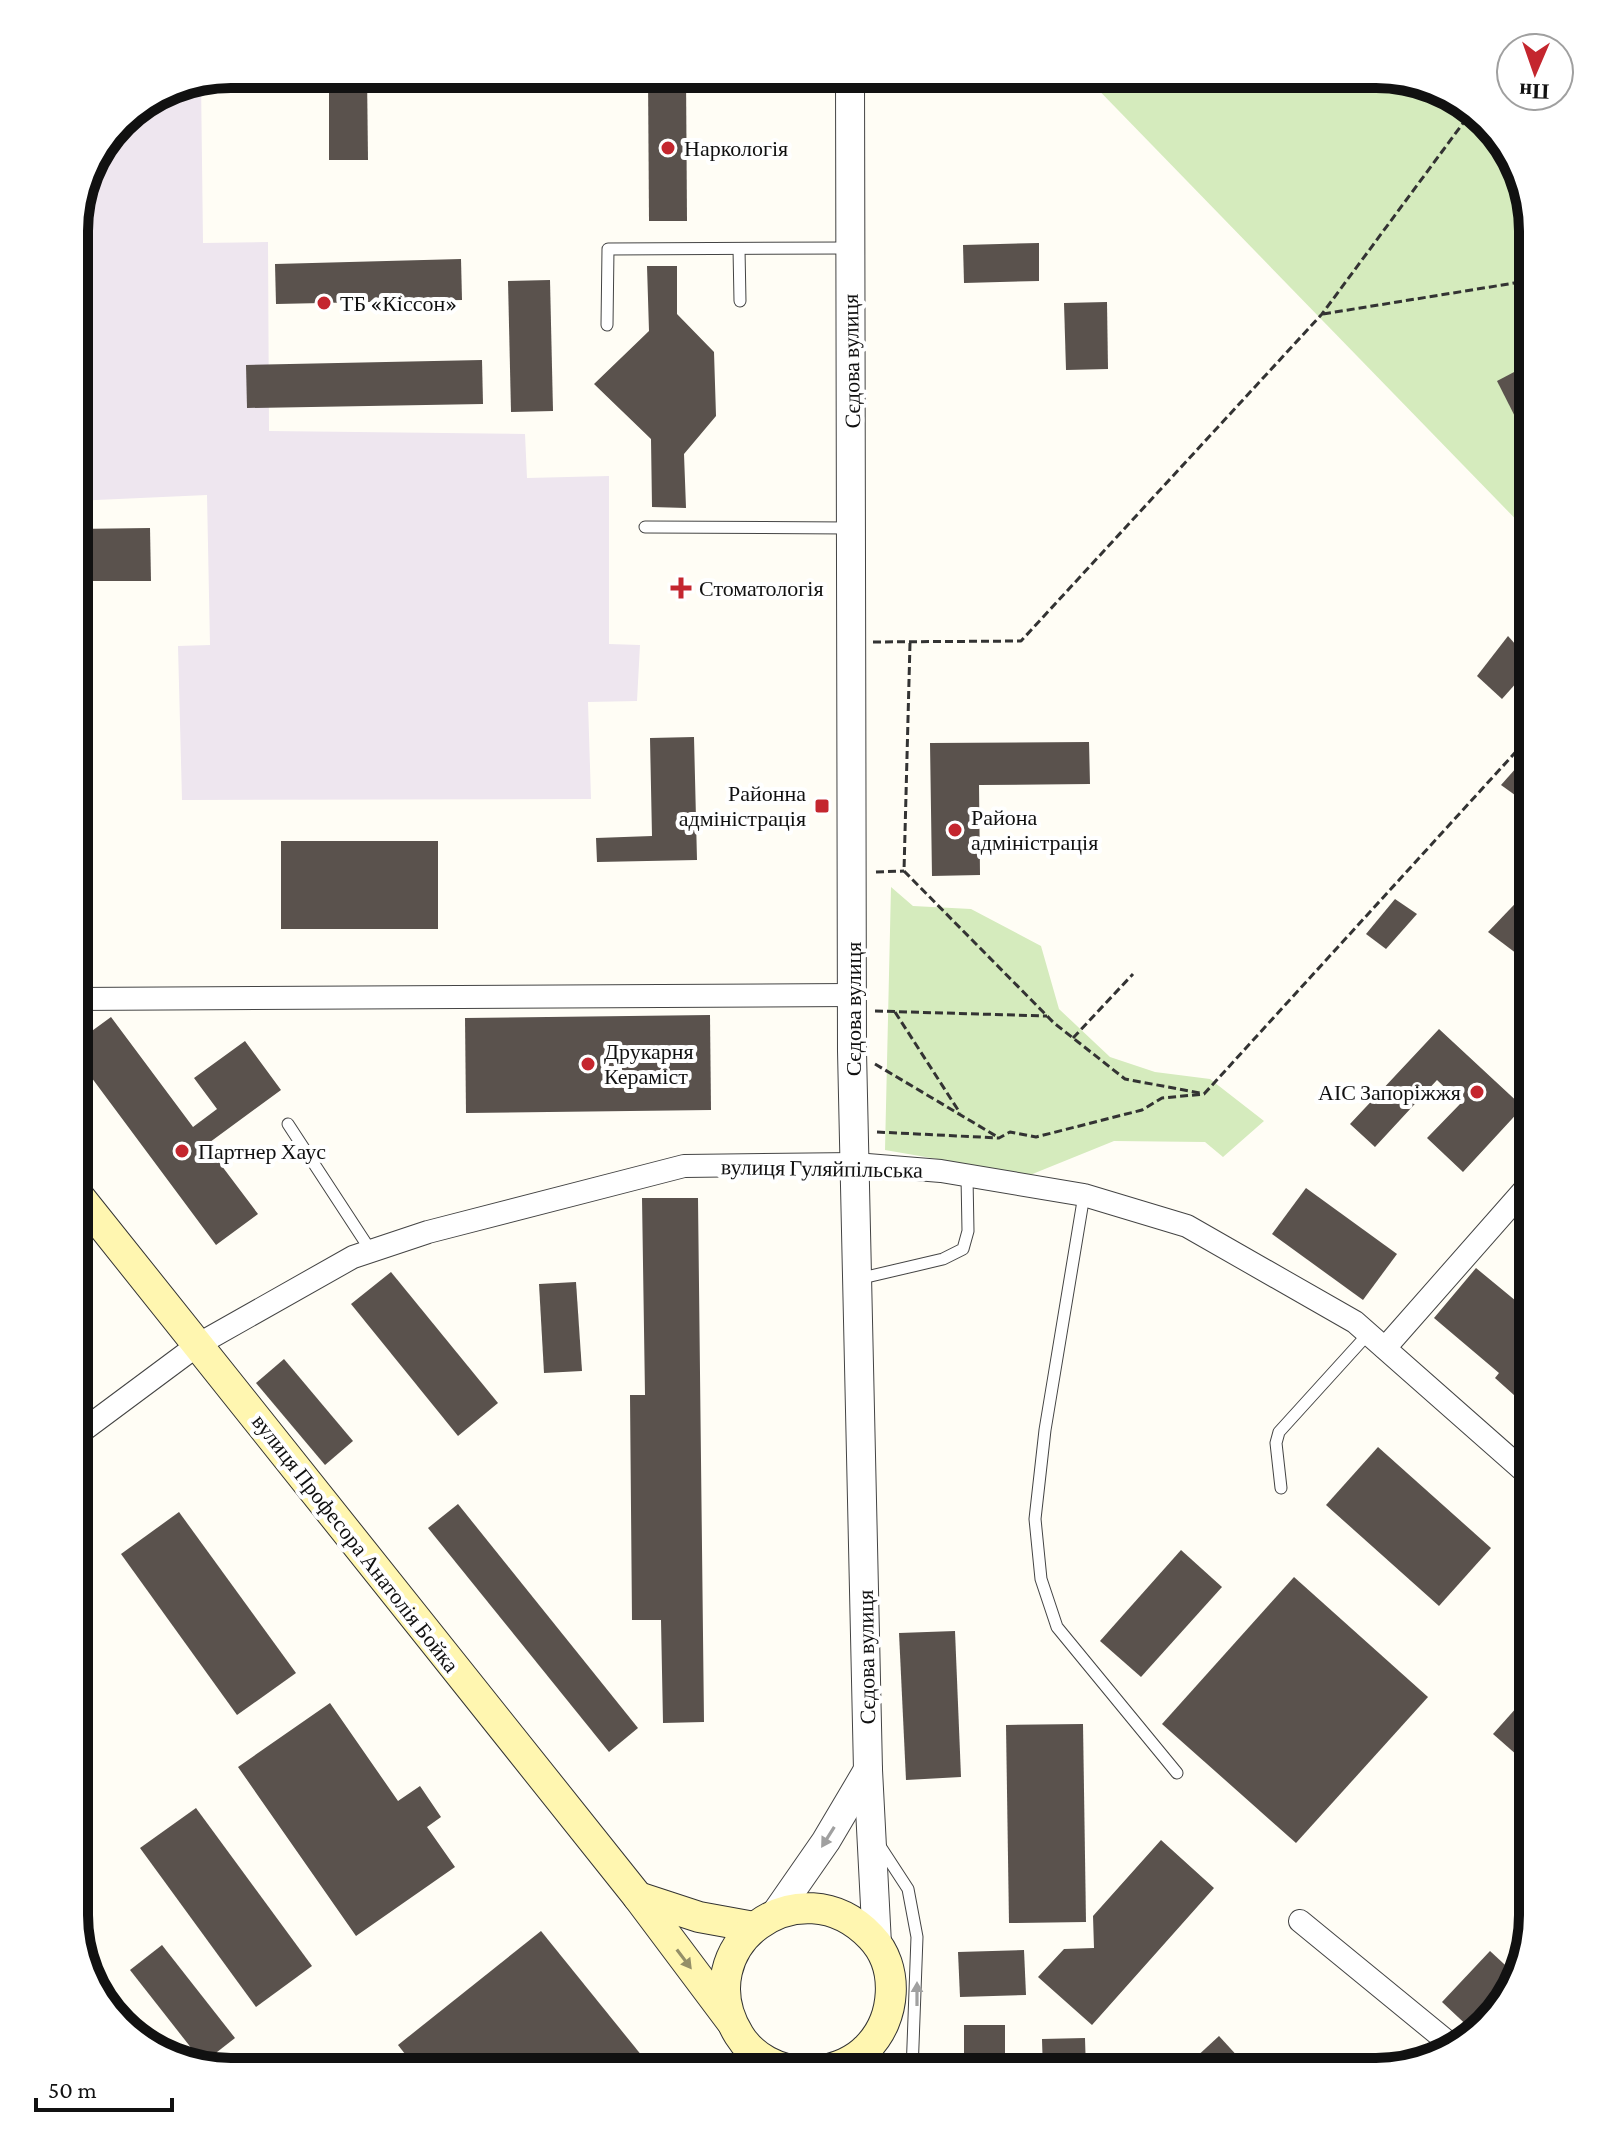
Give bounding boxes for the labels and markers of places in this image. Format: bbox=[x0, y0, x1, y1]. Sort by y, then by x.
place label: Наркологія bbox=[684, 136, 788, 161]
marker: Наркологія bbox=[659, 139, 677, 157]
place label: ТБ «Кіссон» bbox=[340, 291, 457, 316]
marker: ТБ «Кіссон» bbox=[315, 294, 333, 312]
place label: Стоматологія bbox=[699, 576, 824, 601]
marker: Стоматологія bbox=[670, 577, 692, 599]
place label: Районна адміністрація bbox=[679, 781, 806, 831]
marker: Районна адміністрація bbox=[813, 797, 831, 815]
place label: Района адміністрація bbox=[971, 805, 1098, 855]
marker: Района адміністрація bbox=[946, 821, 964, 839]
place label: Друкарня Кераміст bbox=[604, 1039, 694, 1089]
marker: Друкарня Кераміст bbox=[579, 1055, 597, 1073]
place label: АІС Запоріжжя bbox=[1318, 1080, 1461, 1105]
marker: АІС Запоріжжя bbox=[1468, 1083, 1486, 1101]
place label: Партнер Хаус bbox=[198, 1139, 326, 1164]
marker: Партнер Хаус bbox=[173, 1142, 191, 1160]

